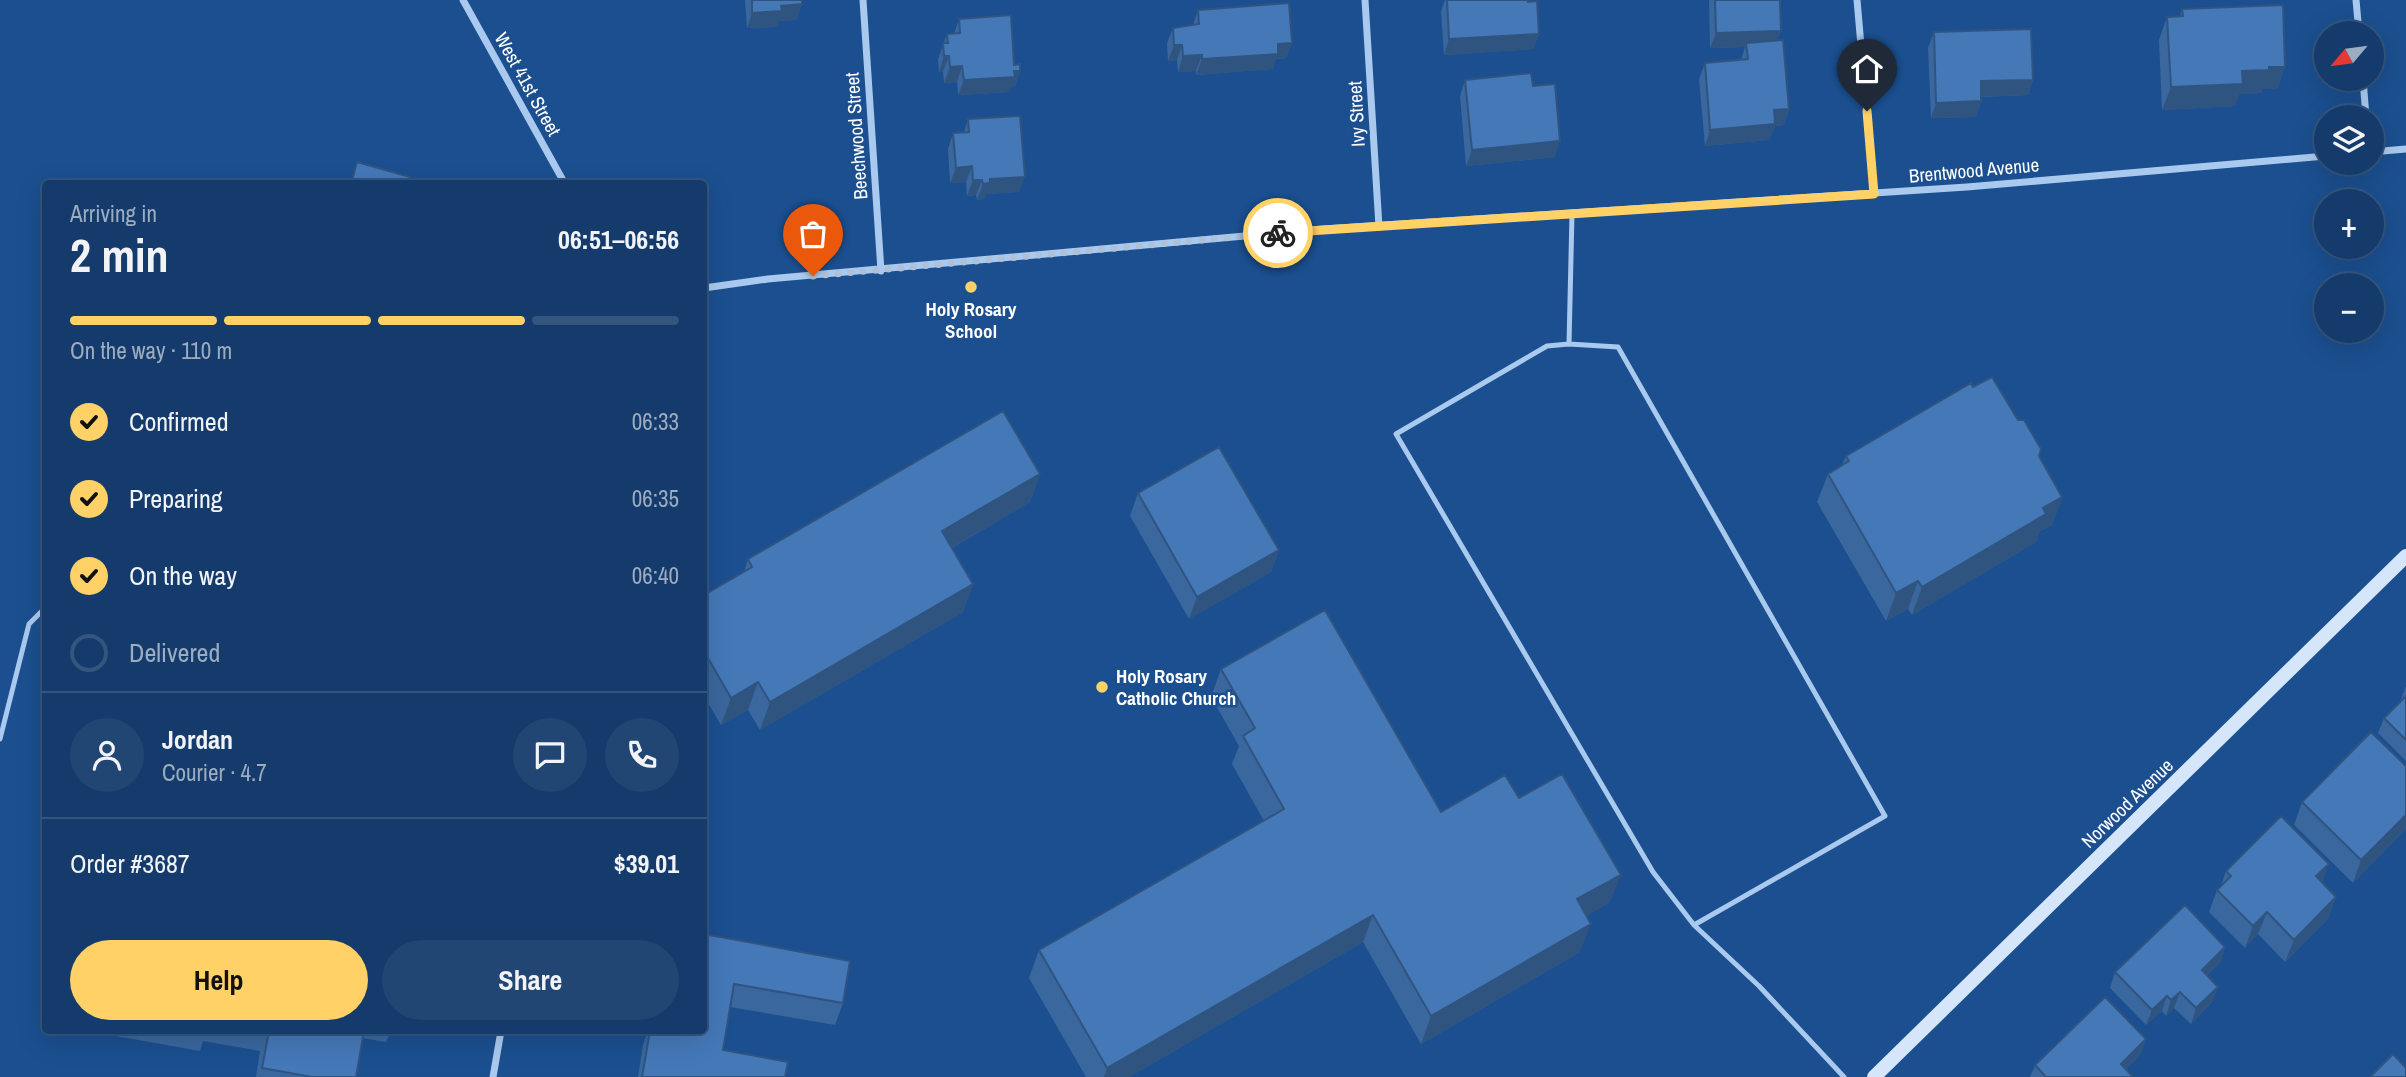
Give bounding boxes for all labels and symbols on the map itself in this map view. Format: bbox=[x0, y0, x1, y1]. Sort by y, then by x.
north arrow bbox=[2314, 21, 2384, 91]
street label: West 41st Street bbox=[489, 27, 568, 141]
pin bbox=[1837, 39, 1897, 111]
street label: Beechwood Street bbox=[839, 71, 873, 200]
street label: Ivy Street bbox=[1341, 80, 1371, 148]
street label: Brentwood Avenue bbox=[1908, 151, 2040, 189]
courier bbox=[1243, 198, 1313, 268]
pin bbox=[783, 204, 843, 276]
marker: Holy Rosary School bbox=[963, 279, 979, 295]
place label: Holy Rosary School bbox=[926, 296, 1017, 344]
place label: Holy Rosary Catholic Church bbox=[1116, 663, 1236, 711]
marker: Holy Rosary Catholic Church bbox=[1094, 679, 1110, 695]
street label: Norwood Avenue bbox=[2075, 753, 2179, 853]

